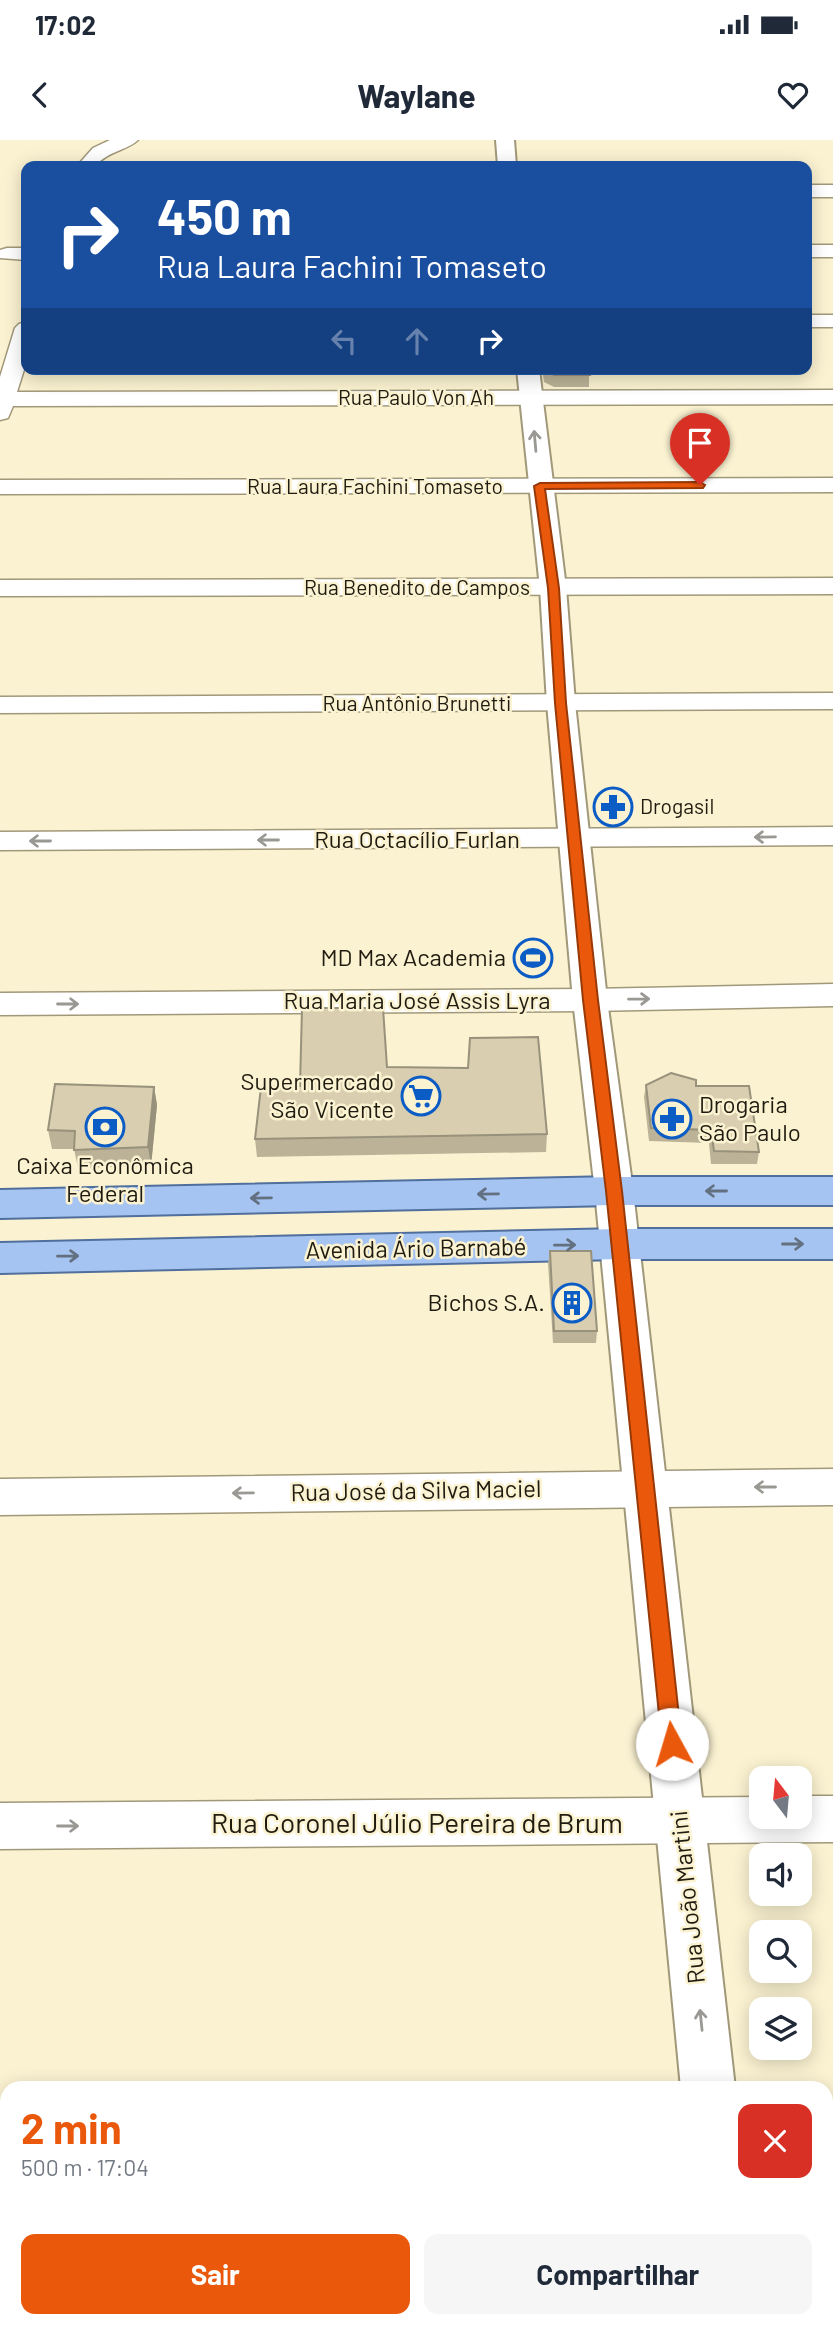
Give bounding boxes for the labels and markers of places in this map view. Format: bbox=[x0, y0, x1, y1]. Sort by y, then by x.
pin bbox=[670, 413, 730, 485]
pharmacy icon: Drogasil bbox=[592, 786, 634, 828]
place label: Drogasil bbox=[640, 793, 714, 818]
sports icon: MD Max Academia bbox=[512, 937, 554, 979]
place label: MD Max Academia bbox=[320, 942, 506, 971]
place label: Supermercado São Vicente bbox=[240, 1066, 394, 1123]
supermarket icon: Supermercado São Vicente bbox=[400, 1075, 442, 1117]
place label: Drogaria São Paulo bbox=[699, 1089, 801, 1146]
pharmacy icon: Drogaria São Paulo bbox=[651, 1098, 693, 1140]
bank icon: Caixa Econômica Federal bbox=[84, 1106, 126, 1148]
place label: Caixa Econômica Federal bbox=[16, 1150, 194, 1207]
building icon: Bichos S.A. bbox=[551, 1282, 593, 1324]
place label: Bichos S.A. bbox=[428, 1287, 545, 1316]

